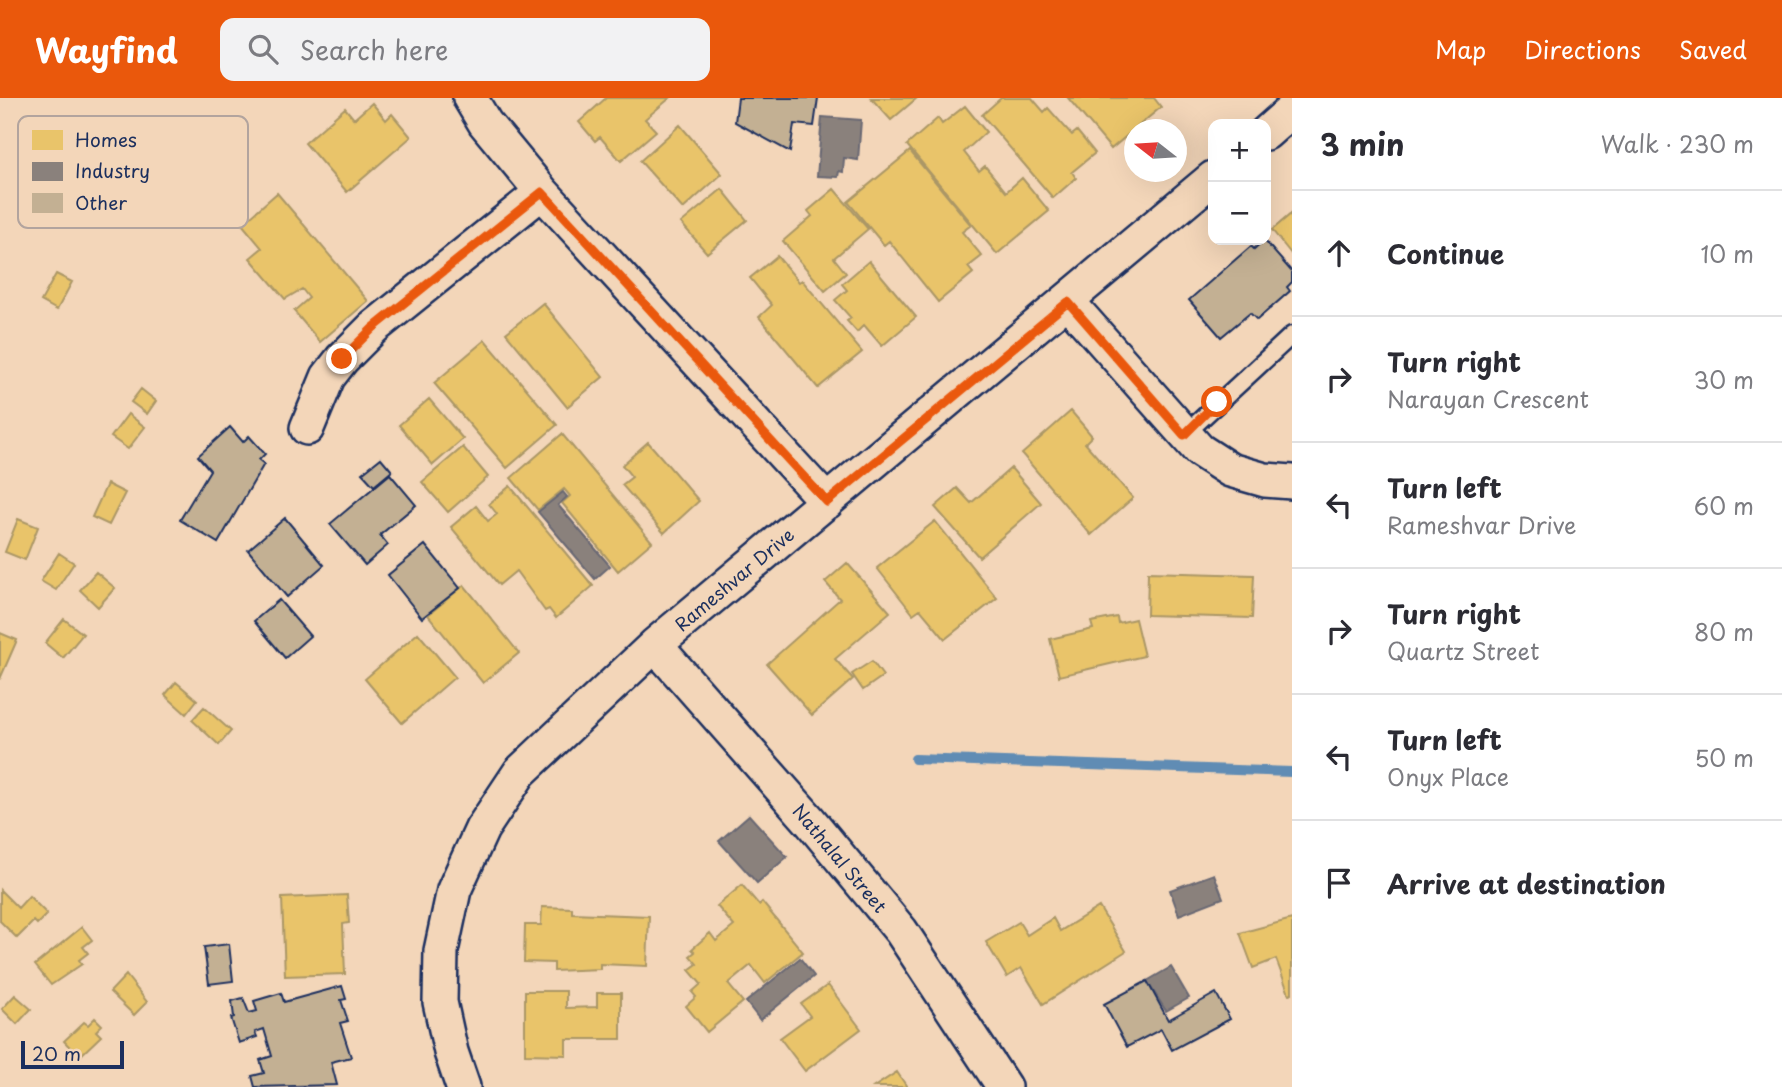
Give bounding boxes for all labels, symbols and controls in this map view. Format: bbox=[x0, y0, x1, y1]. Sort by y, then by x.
search box bbox=[220, 18, 710, 81]
text: Wayfind bbox=[35, 24, 178, 74]
icon: search bbox=[244, 30, 282, 68]
text: Search here bbox=[300, 30, 448, 69]
text: Map bbox=[1435, 31, 1486, 67]
text: Directions bbox=[1524, 31, 1641, 67]
text: Saved bbox=[1679, 31, 1747, 67]
legend bbox=[18, 116, 248, 228]
north arrow bbox=[1124, 119, 1187, 182]
map controls bbox=[1208, 119, 1271, 245]
button: + bbox=[1208, 119, 1271, 182]
text: 3 min bbox=[1320, 121, 1405, 166]
text: Homes bbox=[75, 125, 137, 153]
text: Walk · 230 m bbox=[1601, 126, 1754, 161]
text: Industry bbox=[75, 156, 150, 184]
button: − bbox=[1208, 182, 1271, 245]
text: Other bbox=[75, 188, 127, 216]
icon: ahead bbox=[1320, 234, 1358, 272]
text: Continue bbox=[1387, 234, 1504, 273]
text: 10 m bbox=[1700, 236, 1754, 271]
text: Turn right bbox=[1387, 342, 1521, 381]
route end bbox=[326, 343, 357, 374]
icon: right bbox=[1320, 360, 1358, 398]
text: 30 m bbox=[1693, 362, 1754, 397]
text: Narayan Crescent bbox=[1387, 381, 1589, 416]
route start bbox=[1201, 386, 1232, 417]
text: Turn left bbox=[1387, 468, 1502, 507]
icon: left bbox=[1320, 486, 1358, 524]
text: 60 m bbox=[1694, 488, 1754, 523]
text: Rameshvar Drive bbox=[1387, 507, 1577, 542]
street label: Rameshvar Drive bbox=[668, 521, 800, 637]
text: Turn right bbox=[1387, 594, 1521, 633]
icon: right bbox=[1320, 612, 1358, 650]
text: 80 m bbox=[1694, 614, 1754, 649]
text: Quartz Street bbox=[1387, 633, 1539, 668]
text: Turn left bbox=[1387, 720, 1502, 759]
icon: left bbox=[1320, 738, 1358, 776]
text: 50 m bbox=[1694, 740, 1754, 775]
text: Onyx Place bbox=[1387, 759, 1509, 794]
street label: Nathalal Street bbox=[786, 798, 894, 918]
icon: arrive bbox=[1320, 864, 1358, 902]
text: Arrive at destination bbox=[1387, 864, 1666, 903]
scale bar bbox=[21, 1038, 124, 1070]
text: 20 m bbox=[32, 1039, 81, 1067]

